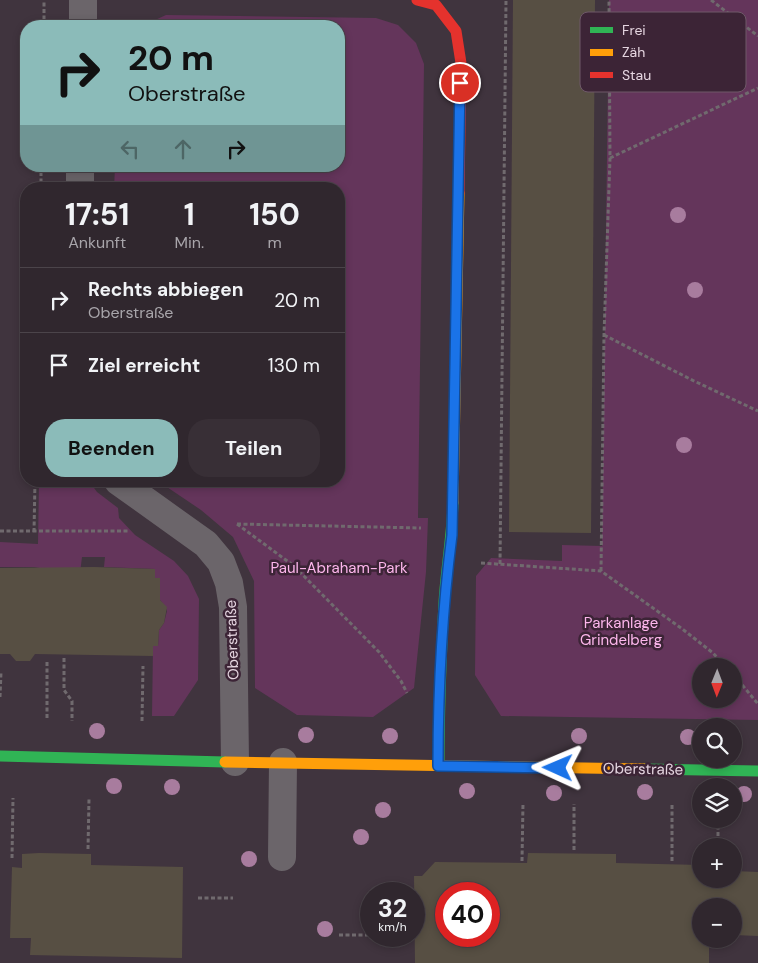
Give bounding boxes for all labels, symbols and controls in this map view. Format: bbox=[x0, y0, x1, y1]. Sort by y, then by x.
legend bbox=[580, 12, 746, 92]
text: Frei bbox=[622, 21, 646, 39]
text: 20 m bbox=[128, 35, 214, 81]
icon: right bbox=[45, 40, 110, 105]
text: Zäh bbox=[622, 43, 645, 61]
pin bbox=[439, 62, 481, 104]
text: Stau bbox=[622, 66, 651, 84]
icon: arrive bbox=[446, 69, 474, 97]
text: Oberstraße bbox=[128, 79, 245, 108]
icon: left bbox=[116, 135, 144, 163]
icon: ahead bbox=[169, 135, 197, 163]
icon: right bbox=[222, 135, 250, 163]
text: 17:51 bbox=[65, 195, 129, 234]
text: 1 bbox=[184, 195, 195, 234]
text: 150 bbox=[249, 195, 300, 234]
text: Ankunft bbox=[68, 232, 126, 253]
text: Min. bbox=[174, 232, 204, 253]
text: m bbox=[267, 232, 282, 253]
text: Rechts abbiegen bbox=[88, 277, 243, 302]
icon: right bbox=[45, 286, 73, 314]
text: 20 m bbox=[274, 288, 320, 313]
text: Oberstraße bbox=[88, 302, 173, 323]
icon: arrive bbox=[45, 351, 73, 379]
text: Ziel erreicht bbox=[88, 353, 200, 378]
text: 130 m bbox=[268, 353, 320, 378]
button: Beenden bbox=[45, 419, 178, 477]
button: Teilen bbox=[188, 419, 320, 477]
park label: Paul-Abraham-Park bbox=[270, 558, 408, 578]
street label: Oberstraße bbox=[221, 600, 243, 680]
park label: Parkanlage Grindelberg bbox=[580, 613, 662, 650]
north arrow bbox=[692, 658, 742, 708]
map controls bbox=[692, 658, 742, 948]
button: search bbox=[692, 718, 742, 768]
position arrow bbox=[531, 741, 583, 793]
street label: Oberstraße bbox=[603, 758, 683, 780]
button: layers bbox=[692, 778, 742, 828]
button: + bbox=[692, 838, 742, 888]
speed limit sign: 40 bbox=[435, 882, 500, 947]
text: 32 bbox=[378, 892, 407, 925]
button: − bbox=[692, 898, 742, 948]
text: km/h bbox=[378, 919, 407, 935]

